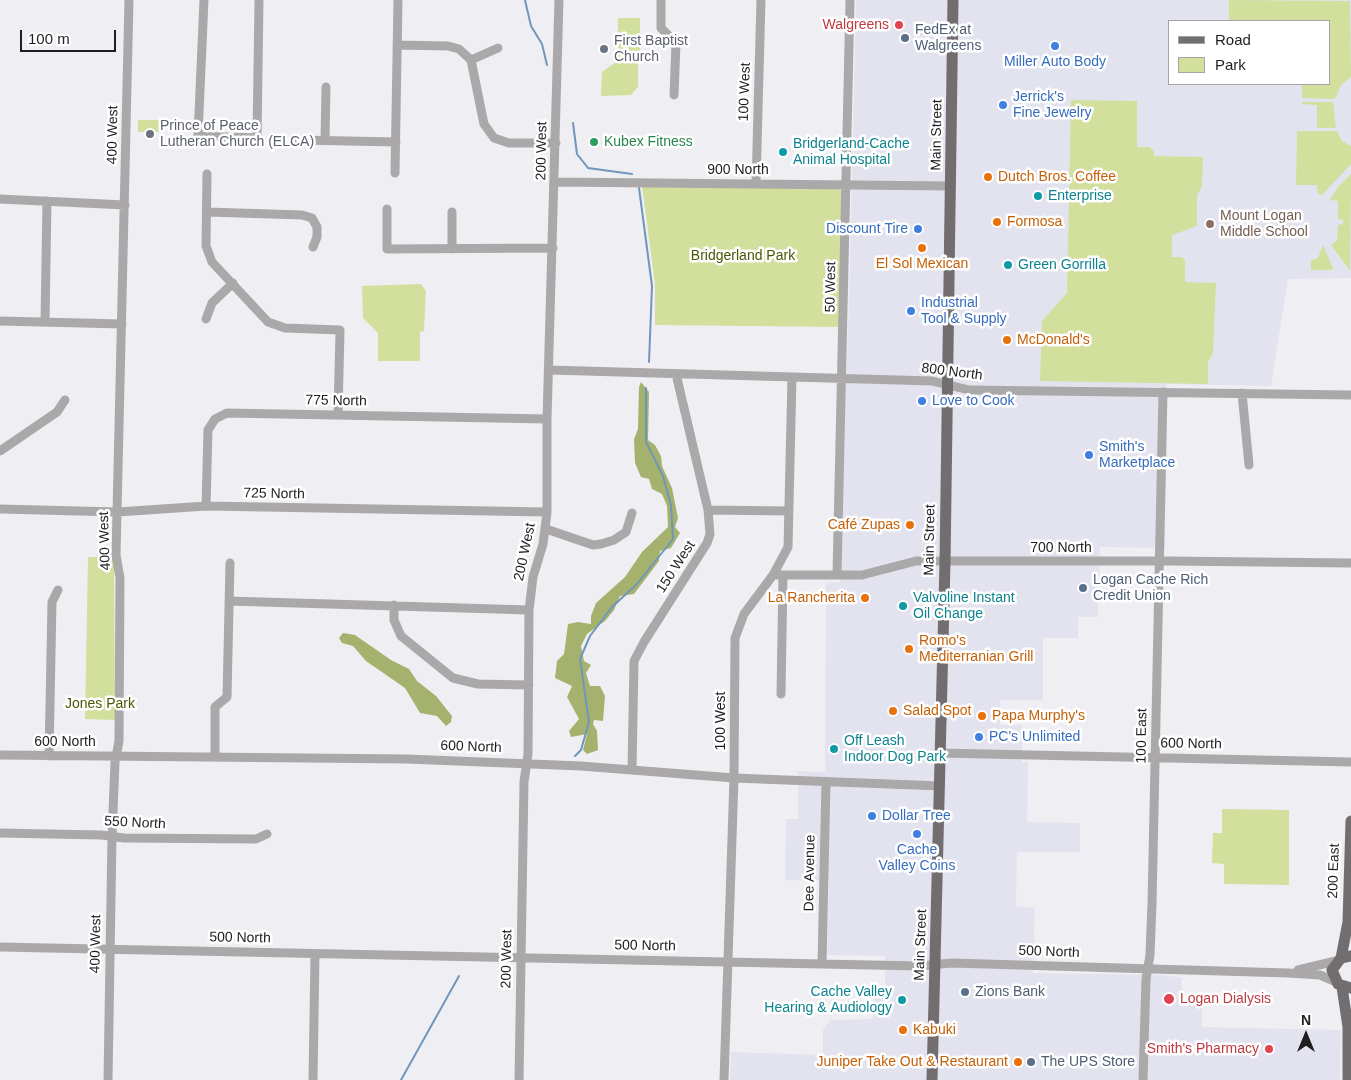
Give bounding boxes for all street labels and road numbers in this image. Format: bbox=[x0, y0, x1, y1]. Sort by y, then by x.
street label: 100 West bbox=[736, 62, 754, 122]
street label: Main Street bbox=[928, 99, 946, 171]
street label: 400 West bbox=[104, 105, 122, 165]
street label: 200 West bbox=[533, 121, 551, 181]
street label: 900 North bbox=[707, 162, 769, 178]
street label: 50 West bbox=[822, 261, 840, 313]
street label: 800 North bbox=[920, 360, 984, 384]
street label: 775 North bbox=[305, 392, 367, 410]
street label: 725 North bbox=[243, 485, 305, 503]
street label: Main Street bbox=[921, 504, 939, 576]
street label: 400 West bbox=[96, 511, 114, 571]
street label: 200 West bbox=[511, 521, 539, 583]
street label: 150 West bbox=[653, 538, 699, 596]
street label: 700 North bbox=[1030, 540, 1092, 556]
street label: 100 West bbox=[713, 692, 729, 750]
street label: 100 East bbox=[1133, 708, 1151, 764]
street label: 600 North bbox=[34, 734, 96, 750]
street label: 600 North bbox=[1160, 735, 1222, 753]
street label: 600 North bbox=[440, 738, 502, 756]
street label: 550 North bbox=[104, 813, 166, 833]
street label: Dee Avenue bbox=[801, 834, 819, 912]
street label: 200 East bbox=[1325, 843, 1343, 899]
street label: Main Street bbox=[911, 909, 931, 981]
street label: 400 West bbox=[87, 914, 105, 974]
street label: 500 North bbox=[209, 929, 271, 947]
street label: 200 West bbox=[498, 929, 516, 989]
street label: 500 North bbox=[614, 937, 676, 955]
street label: 500 North bbox=[1018, 943, 1080, 961]

